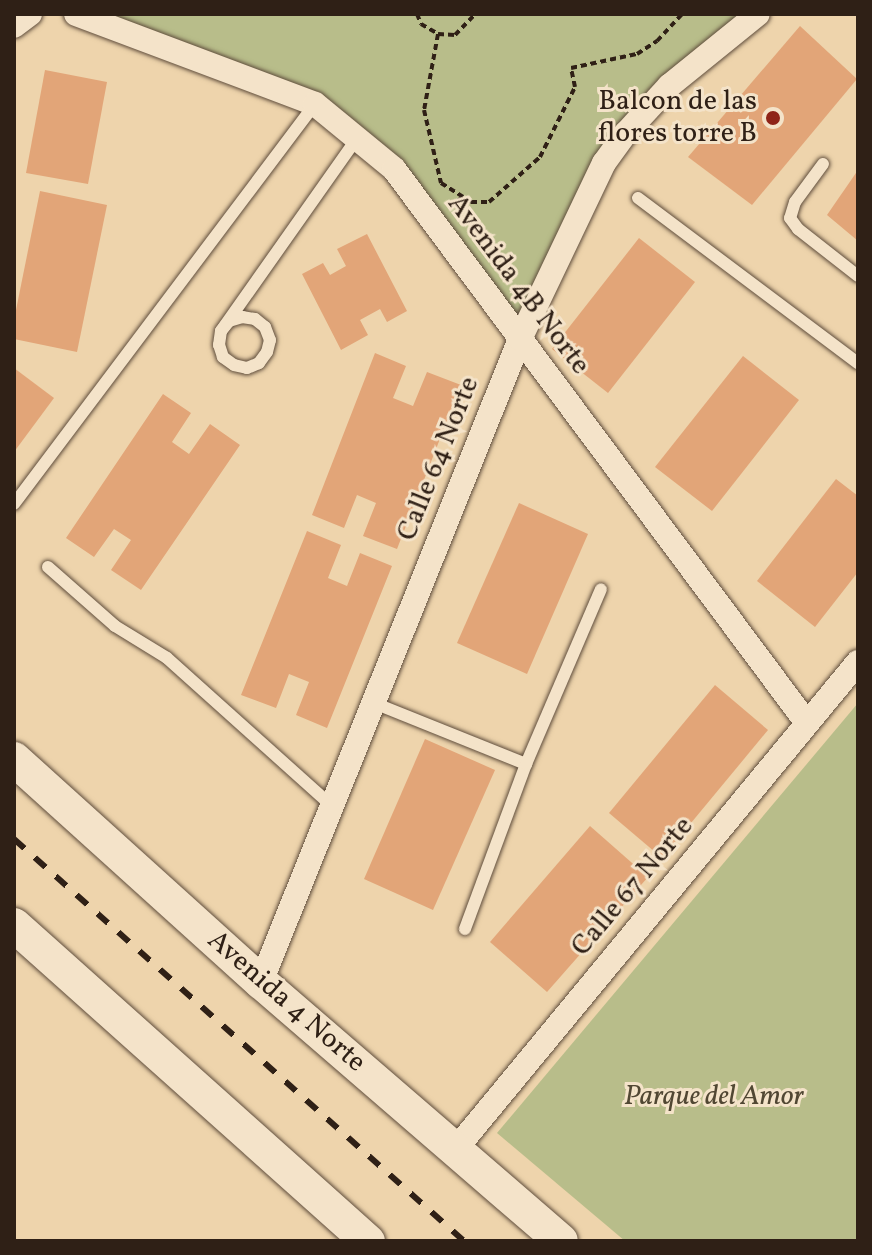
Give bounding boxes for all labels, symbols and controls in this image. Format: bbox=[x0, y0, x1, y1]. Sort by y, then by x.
place label: Balcon de las flores torre B bbox=[598, 85, 757, 151]
marker: Balcon de las flores torre B bbox=[764, 109, 782, 127]
street label: Avenida 4B Norte bbox=[440, 189, 596, 381]
street label: Calle 64 Norte bbox=[391, 372, 487, 546]
street label: Calle 67 Norte bbox=[565, 811, 701, 963]
street label: Avenida 4 Norte bbox=[200, 924, 372, 1080]
park label: Parque del Amor bbox=[624, 1080, 804, 1114]

